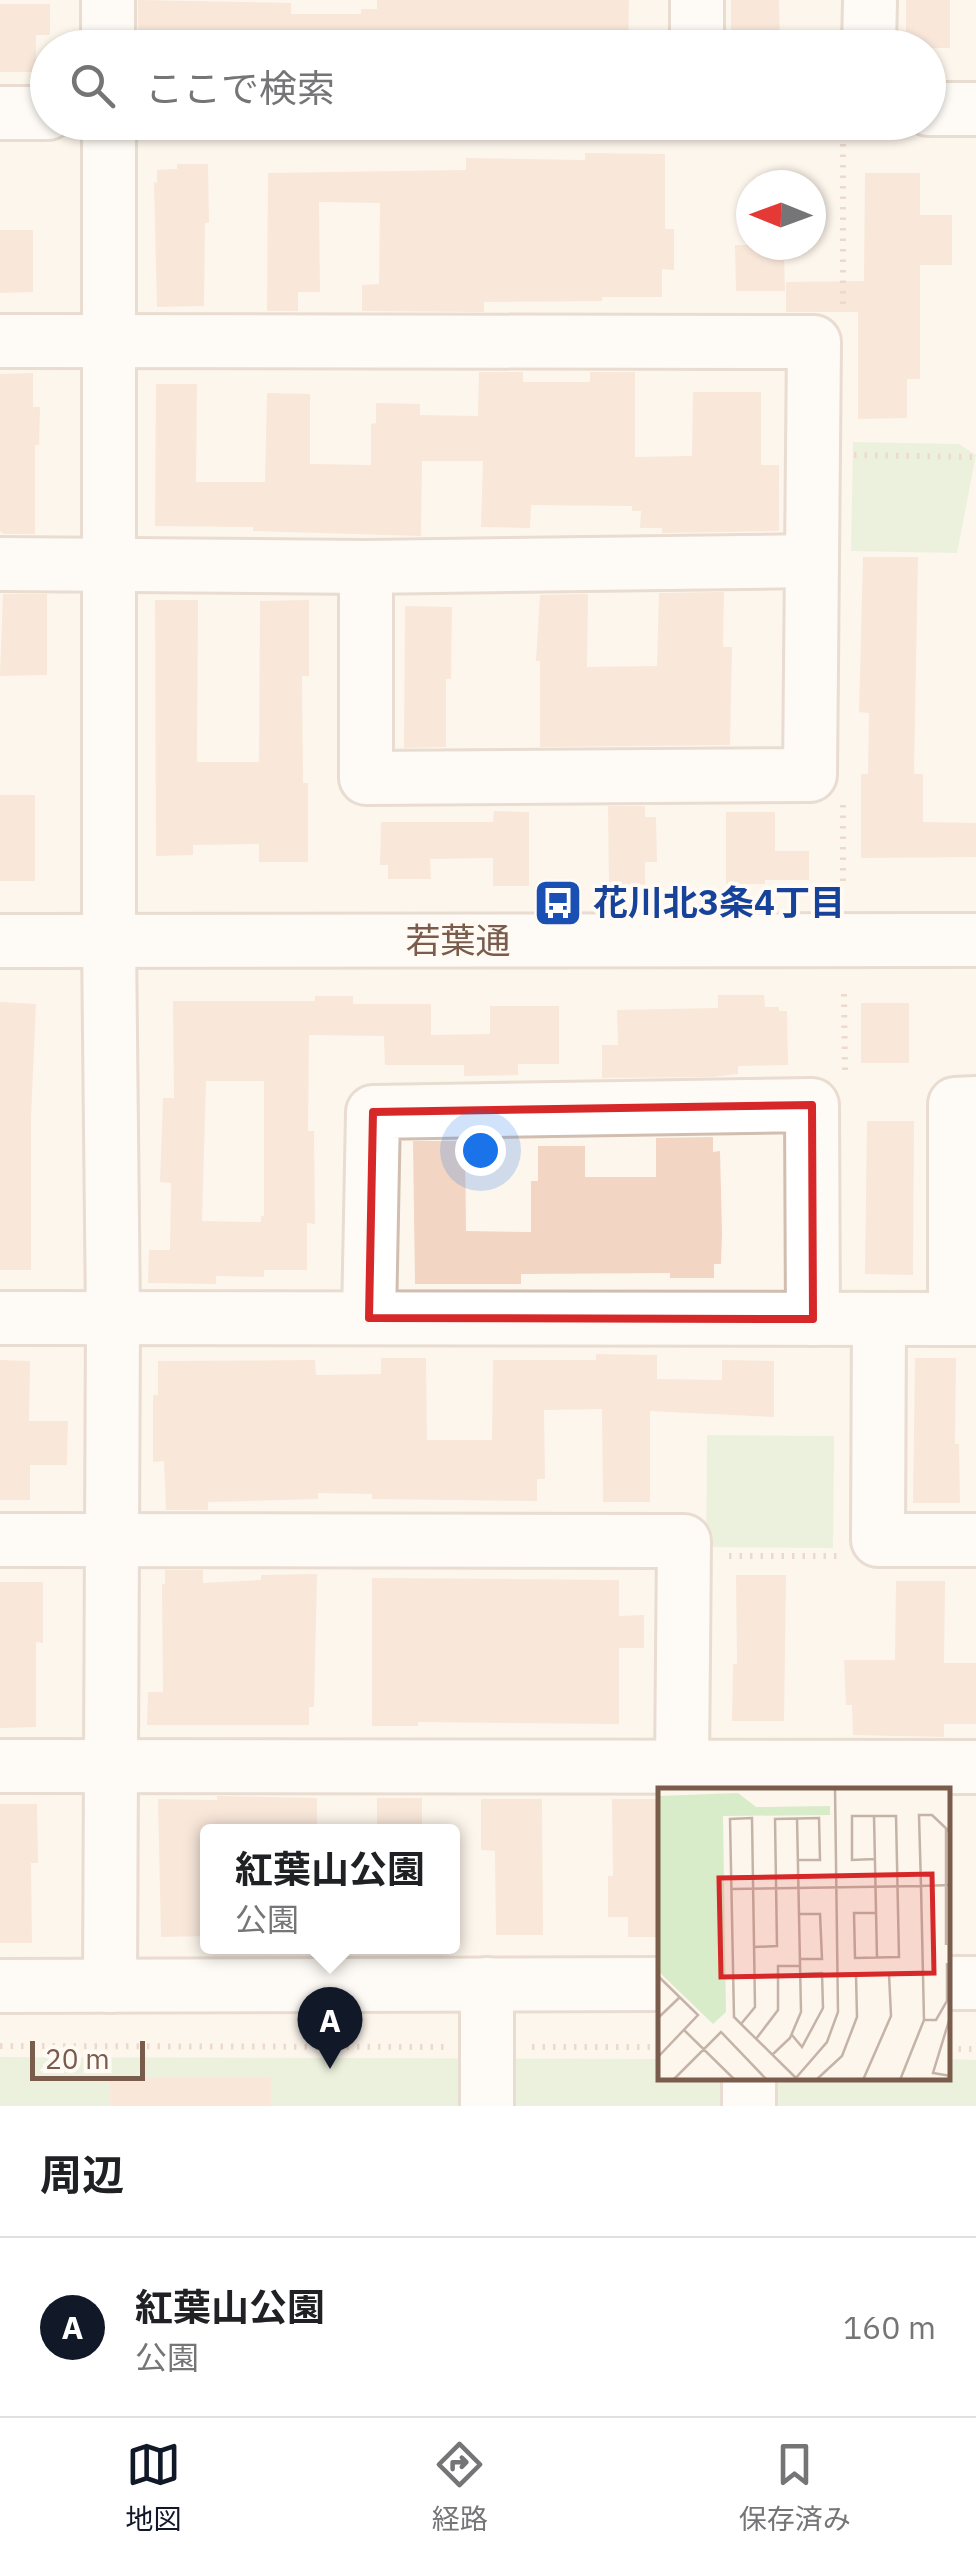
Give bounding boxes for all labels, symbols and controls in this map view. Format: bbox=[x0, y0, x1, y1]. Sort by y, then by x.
search box bbox=[30, 30, 946, 140]
icon: search bbox=[65, 58, 120, 113]
text: ここで検索 bbox=[145, 63, 335, 112]
north arrow bbox=[736, 170, 826, 260]
bus stop icon: 花川北3条4丁目 bbox=[532, 877, 584, 929]
place label: 花川北3条4丁目 bbox=[593, 879, 845, 925]
street label: 若葉通 bbox=[405, 917, 511, 963]
your location bbox=[455, 1125, 506, 1176]
inset map bbox=[658, 1788, 951, 2081]
popup bbox=[200, 1824, 460, 1954]
text: 紅葉山公園 bbox=[235, 1844, 425, 1893]
text: 公園 bbox=[235, 1898, 299, 1940]
pin: A bbox=[298, 1986, 362, 2069]
scale bar bbox=[30, 2036, 145, 2080]
text: 20 m bbox=[45, 2040, 110, 2077]
text: 周辺 bbox=[40, 2147, 124, 2202]
text: 紅葉山公園 bbox=[135, 2282, 325, 2331]
text: A bbox=[62, 2306, 83, 2348]
text: 160 m bbox=[843, 2306, 936, 2348]
text: 公園 bbox=[135, 2336, 199, 2378]
tab: 地図 bbox=[125, 2437, 181, 2537]
tab: 経路 bbox=[432, 2437, 488, 2537]
tab: 保存済み bbox=[739, 2437, 851, 2537]

